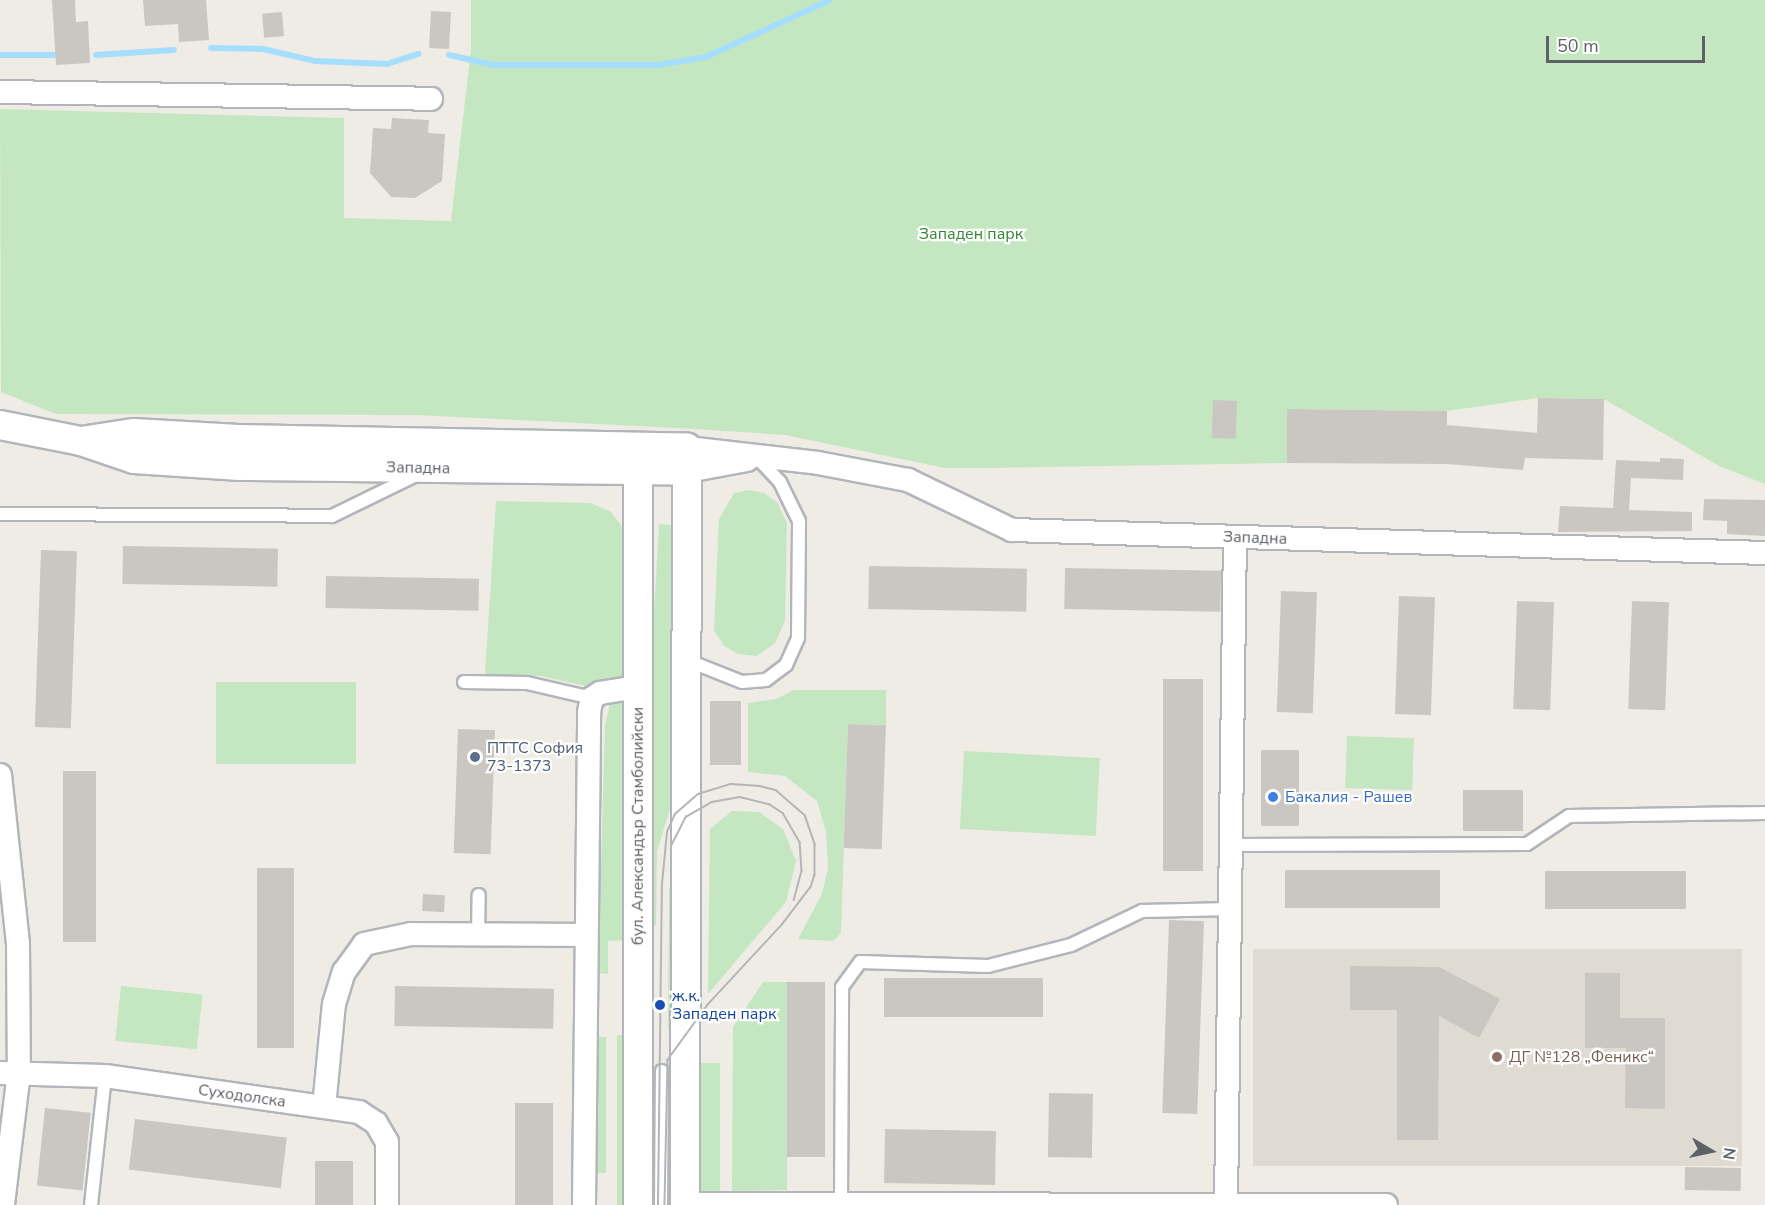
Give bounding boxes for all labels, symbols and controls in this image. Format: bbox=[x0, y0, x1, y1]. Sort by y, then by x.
scale bar bbox=[1549, 24, 1708, 62]
text: 50 m bbox=[1557, 34, 1599, 58]
park label: Западен парк bbox=[919, 224, 1023, 244]
street label: Западна bbox=[386, 458, 450, 478]
street label: Западна bbox=[1223, 527, 1287, 549]
street label: бул. Александър Стамболийски bbox=[628, 707, 648, 945]
place label: ПТТС София 73-1373 bbox=[487, 738, 583, 776]
marker: ПТТС София 73-1373 bbox=[468, 750, 482, 764]
place label: Бакалия - Рашев bbox=[1285, 787, 1412, 807]
marker: Бакалия - Рашев bbox=[1266, 790, 1280, 804]
place label: ж.к. Западен парк bbox=[672, 986, 776, 1024]
marker: ж.к. Западен парк bbox=[653, 998, 667, 1012]
place label: ДГ №128 „Феникс“ bbox=[1509, 1047, 1654, 1067]
marker: ДГ №128 „Феникс“ bbox=[1490, 1050, 1504, 1064]
street label: Суходолска bbox=[197, 1080, 287, 1112]
north arrow bbox=[1681, 1121, 1741, 1181]
text: N bbox=[1717, 1146, 1741, 1161]

